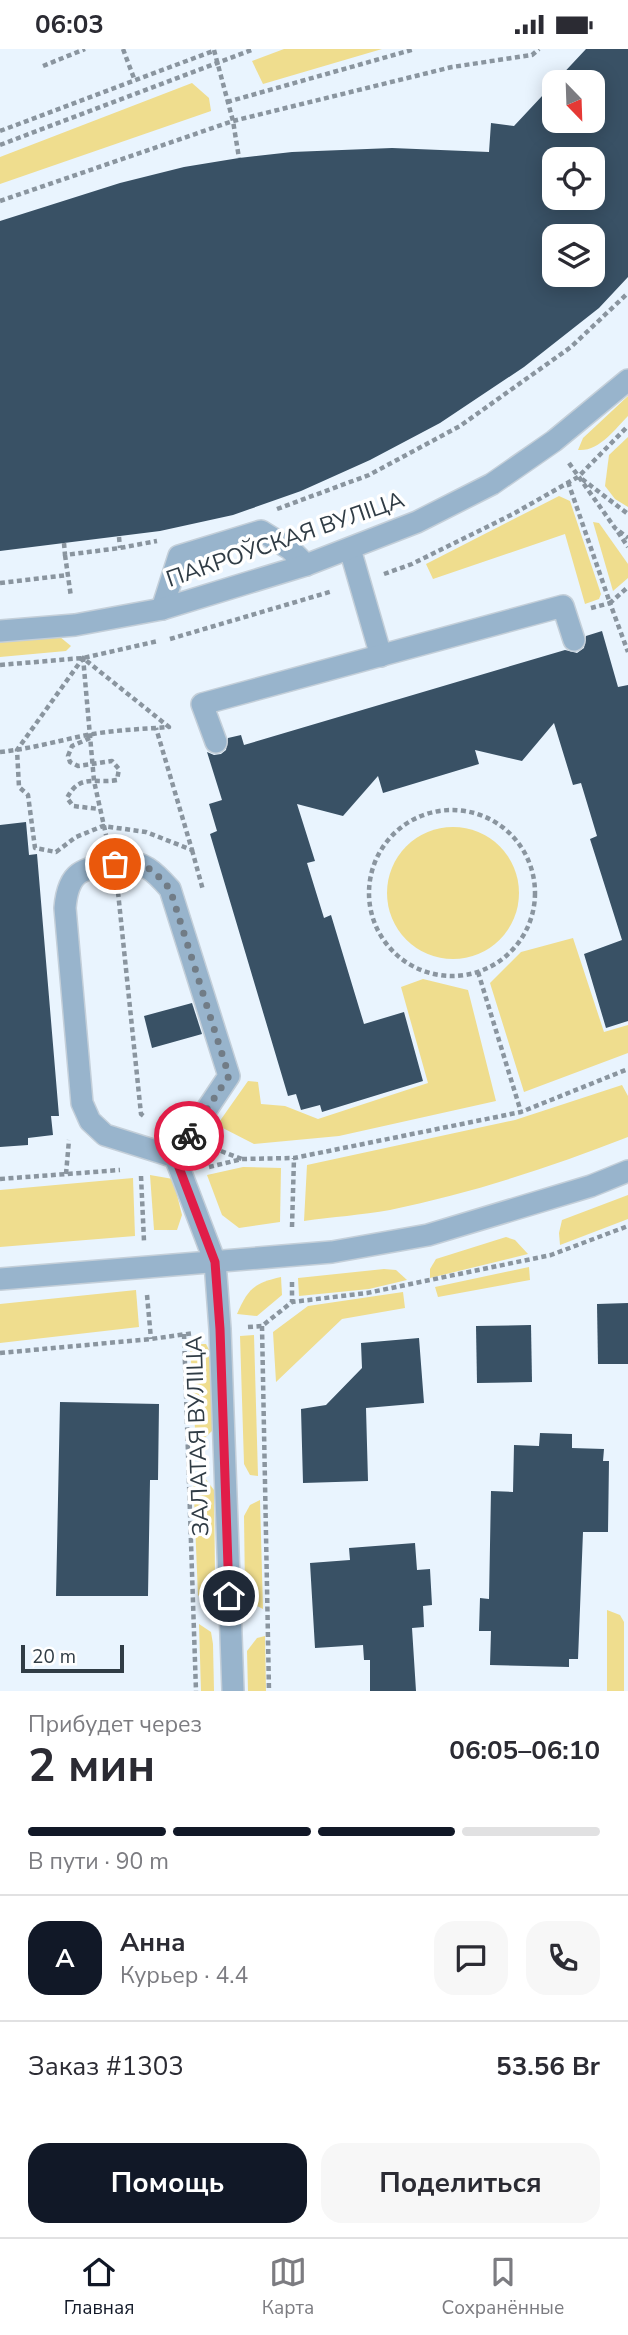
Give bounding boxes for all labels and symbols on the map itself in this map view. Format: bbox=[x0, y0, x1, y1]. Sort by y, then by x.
north arrow bbox=[542, 70, 606, 133]
street label: ПАКРОЎСКАЯ ВУЛІЦА bbox=[162, 484, 409, 595]
pin bbox=[85, 834, 145, 894]
courier bbox=[154, 1101, 224, 1171]
street label: ЗАЛАТАЯ ВУЛІЦА bbox=[178, 1335, 216, 1537]
pin bbox=[199, 1566, 259, 1626]
scale bar bbox=[21, 1642, 124, 1674]

